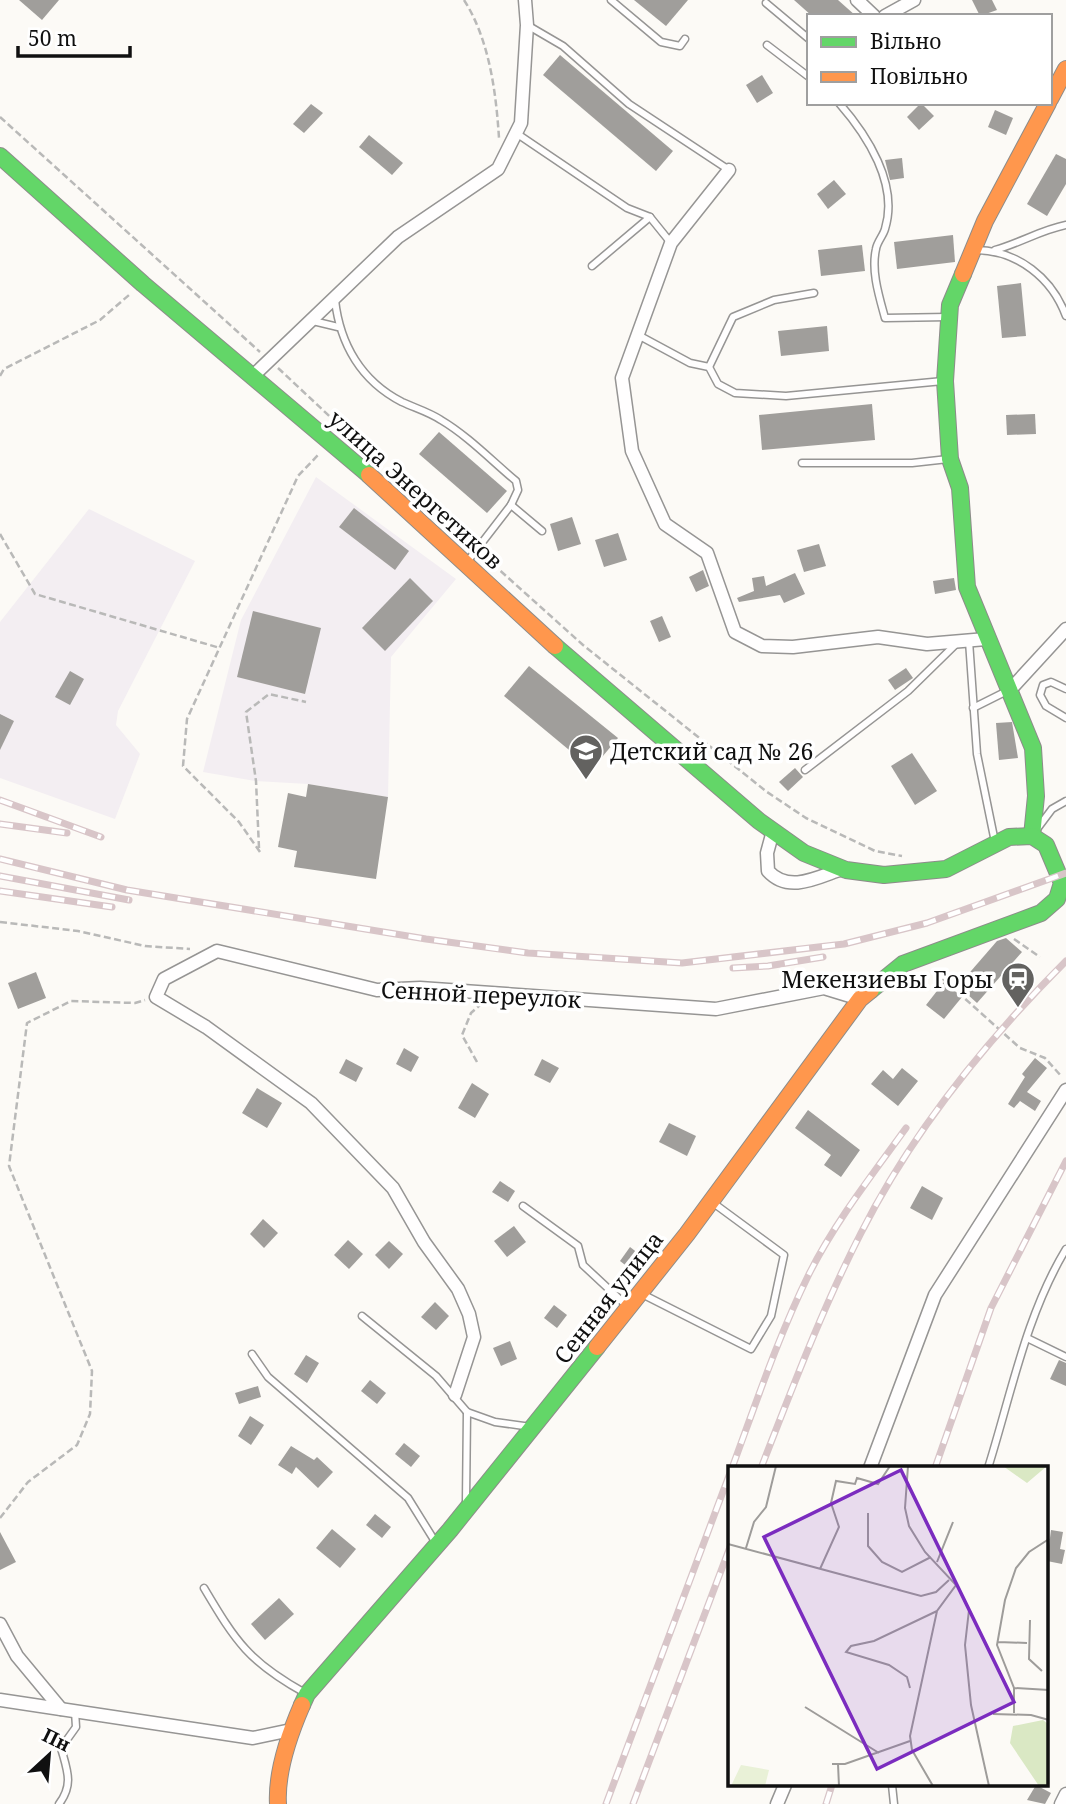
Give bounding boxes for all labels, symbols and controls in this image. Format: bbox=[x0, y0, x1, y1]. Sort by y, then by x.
scale bar bbox=[18, 14, 130, 58]
legend bbox=[807, 14, 1052, 105]
text: 50 m bbox=[28, 24, 77, 52]
text: Вільно bbox=[870, 27, 941, 55]
text: Повільно bbox=[870, 62, 968, 90]
street label: улица Энергетиков bbox=[322, 402, 510, 576]
school or university icon: Детский сад № 26 bbox=[567, 732, 605, 781]
place label: Детский сад № 26 bbox=[610, 735, 813, 767]
station icon: Мекензиевы Горы bbox=[999, 960, 1037, 1009]
place label: Мекензиевы Горы bbox=[781, 963, 993, 995]
street label: Сенной переулок bbox=[380, 973, 582, 1015]
street label: Сенная улица bbox=[546, 1224, 670, 1370]
inset map bbox=[728, 1466, 1048, 1786]
north arrow bbox=[14, 1720, 84, 1790]
text: Пн bbox=[38, 1722, 75, 1758]

